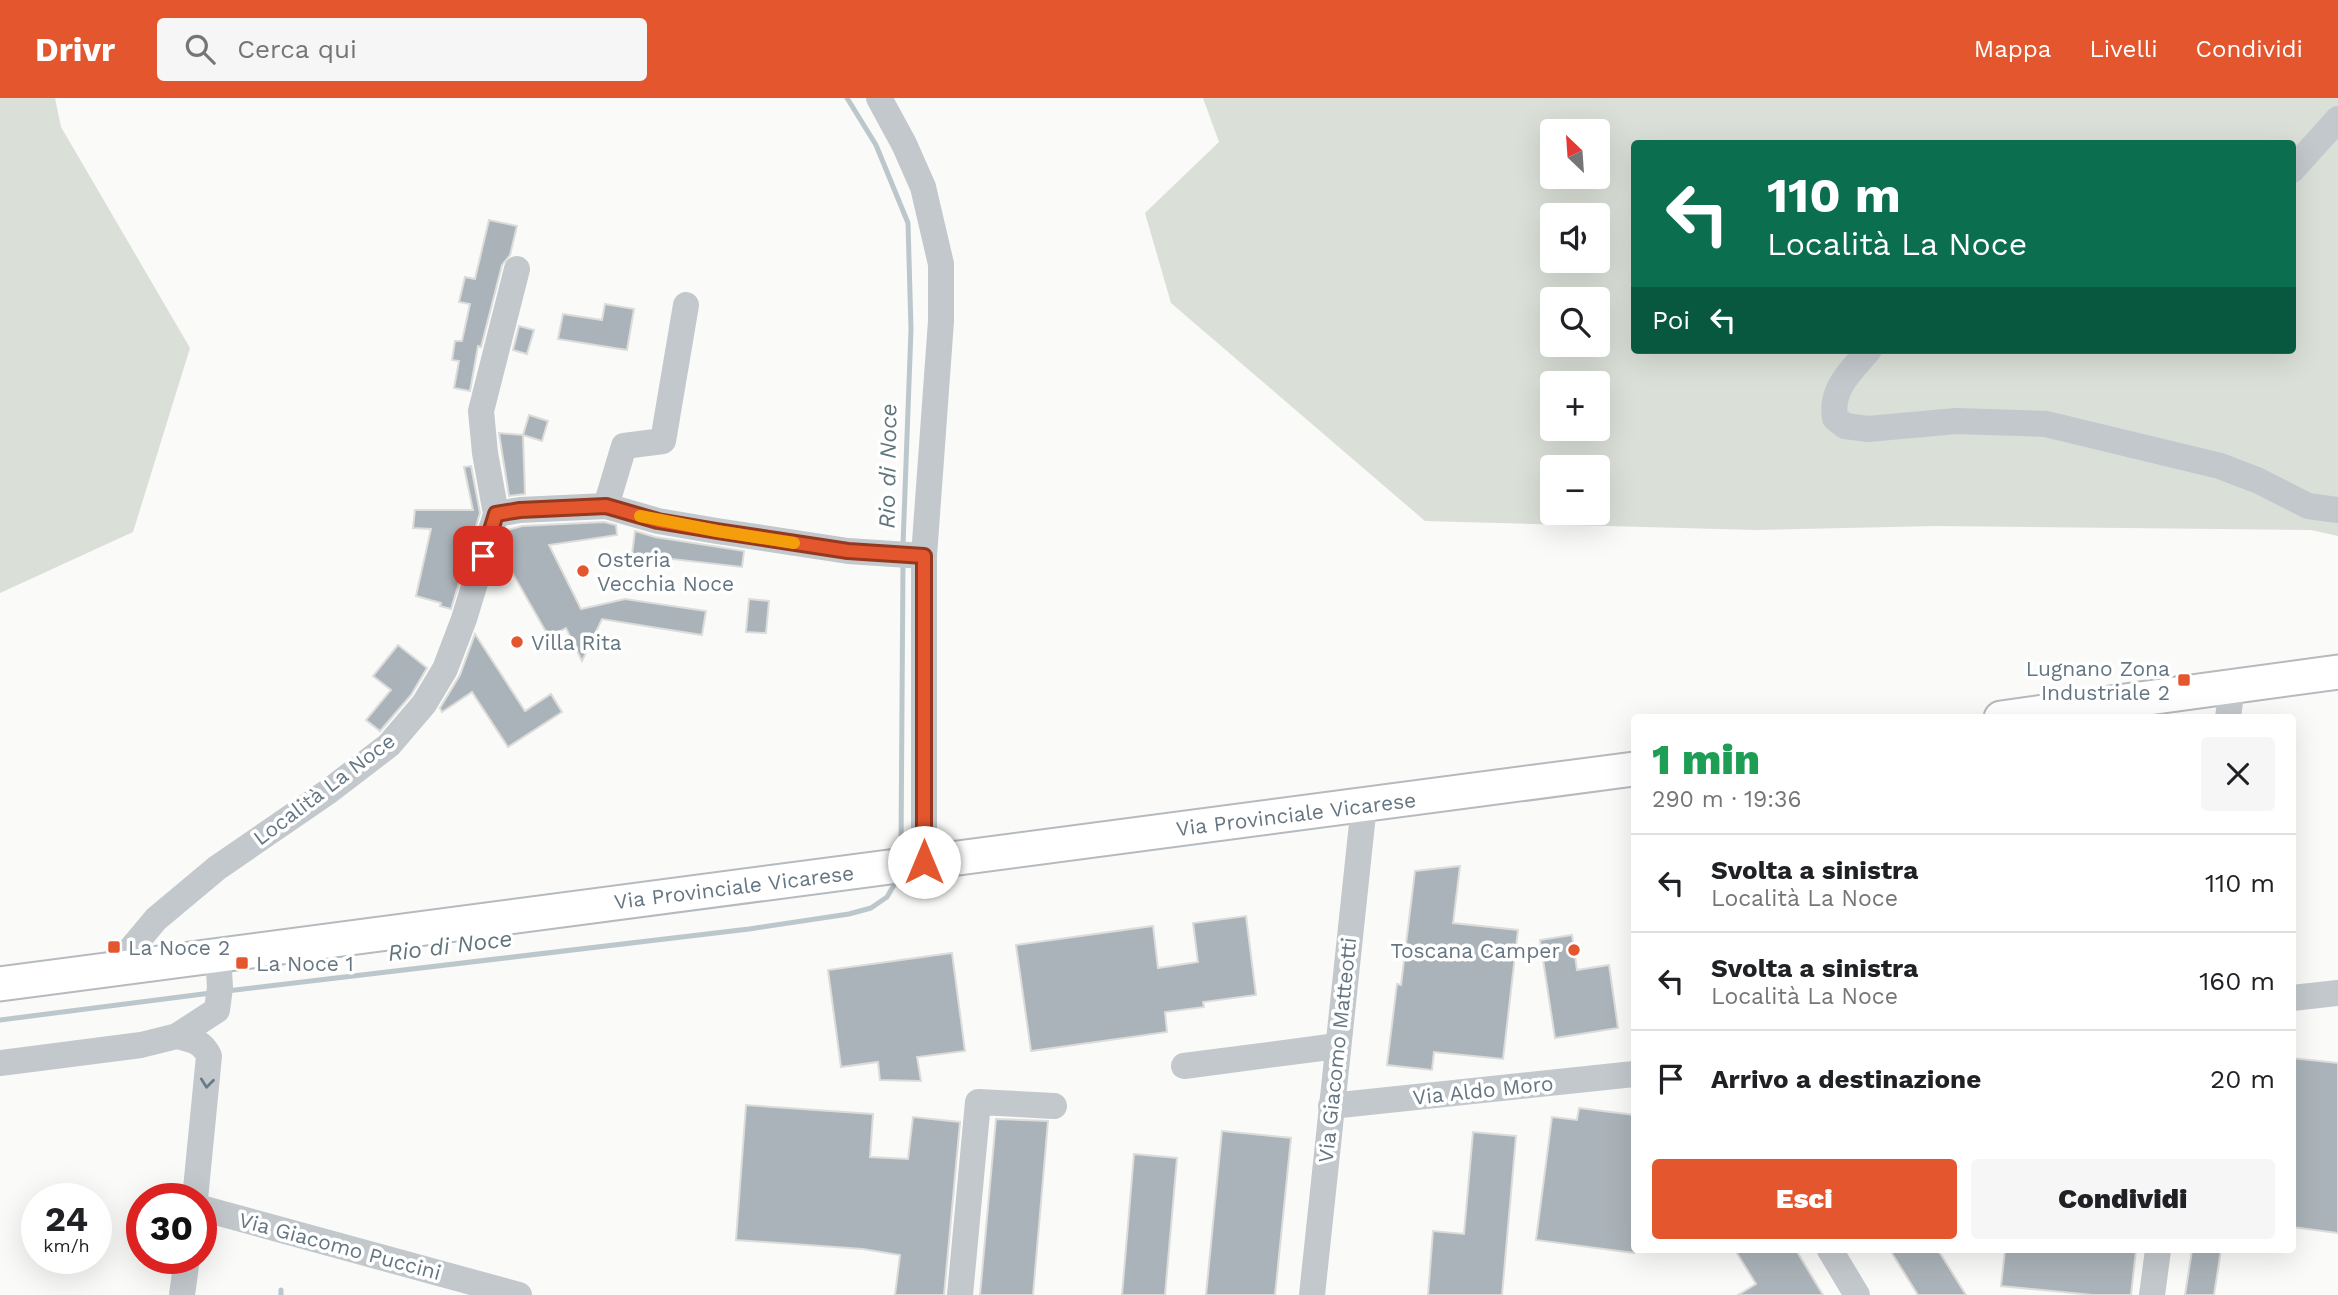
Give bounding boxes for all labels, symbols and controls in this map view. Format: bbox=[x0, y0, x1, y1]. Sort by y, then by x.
search box bbox=[157, 18, 647, 81]
text: Drivr bbox=[35, 30, 115, 69]
icon: search bbox=[181, 30, 219, 68]
text: Cerca qui bbox=[237, 34, 357, 64]
text: Mappa bbox=[1974, 35, 2051, 63]
text: Livelli bbox=[2089, 35, 2158, 63]
text: Condividi bbox=[2196, 35, 2303, 63]
north arrow bbox=[1540, 119, 1610, 189]
map controls bbox=[1540, 119, 1610, 525]
text: 110 m bbox=[1767, 166, 1901, 224]
icon: left bbox=[1652, 168, 1743, 259]
button: sound bbox=[1540, 203, 1610, 273]
text: Località La Noce bbox=[1767, 225, 2027, 263]
button: search bbox=[1540, 287, 1610, 357]
icon: left bbox=[1704, 301, 1742, 339]
text: Poi bbox=[1652, 305, 1690, 335]
button: + bbox=[1540, 371, 1610, 441]
water label: Rio di Noce bbox=[873, 403, 903, 529]
button: − bbox=[1540, 455, 1610, 525]
pin bbox=[453, 526, 513, 586]
icon: arrive bbox=[464, 537, 502, 575]
place label: Osteria Vecchia Noce bbox=[597, 547, 734, 596]
marker: Osteria Vecchia Noce bbox=[575, 563, 591, 579]
place label: Villa Rita bbox=[531, 630, 622, 655]
marker: Villa Rita bbox=[509, 634, 525, 650]
place label: Lugnano Zona Industriale 2 bbox=[2026, 656, 2170, 705]
marker: Lugnano Zona Industriale 2 bbox=[2176, 672, 2192, 688]
street label: Località La Noce bbox=[248, 728, 400, 850]
text: 1 min bbox=[1652, 735, 1760, 784]
button: close bbox=[2201, 737, 2275, 811]
text: 290 m · 19:36 bbox=[1652, 786, 1801, 813]
street label: Via Provinciale Vicarese bbox=[1175, 787, 1417, 841]
position arrow bbox=[887, 825, 961, 899]
text: Svolta a sinistra bbox=[1711, 855, 1918, 885]
street label: Via Provinciale Vicarese bbox=[613, 860, 855, 914]
icon: left bbox=[1652, 864, 1690, 902]
text: 110 m bbox=[2205, 868, 2275, 898]
text: Località La Noce bbox=[1711, 885, 1898, 912]
water label: Rio di Noce bbox=[386, 925, 514, 967]
place label: La Noce 2 bbox=[128, 935, 230, 960]
street label: Via Giacomo Matteotti bbox=[1313, 936, 1361, 1164]
place label: Toscana Camper bbox=[1391, 938, 1560, 963]
marker: La Noce 2 bbox=[106, 939, 122, 955]
marker: Toscana Camper bbox=[1566, 942, 1582, 958]
place label: La Noce 1 bbox=[256, 951, 354, 976]
text: Svolta a sinistra bbox=[1711, 953, 1918, 983]
marker: La Noce 1 bbox=[234, 955, 250, 971]
icon: left bbox=[1652, 962, 1690, 1000]
text: 160 m bbox=[2199, 966, 2275, 996]
text: Località La Noce bbox=[1711, 983, 1898, 1010]
icon: arrive bbox=[1652, 1060, 1690, 1098]
text: Arrivo a destinazione bbox=[1711, 1064, 1981, 1094]
text: 20 m bbox=[2210, 1064, 2275, 1094]
street label: Via Aldo Moro bbox=[1411, 1070, 1555, 1110]
one-way arrow bbox=[200, 1078, 215, 1089]
button: Esci bbox=[1652, 1159, 1957, 1239]
button: Condividi bbox=[1971, 1159, 2275, 1239]
speed limit sign: 30 bbox=[126, 1183, 217, 1274]
text: 24 bbox=[45, 1198, 88, 1240]
street label: Via Giacomo Puccini bbox=[236, 1207, 444, 1285]
text: km/h bbox=[43, 1235, 90, 1256]

